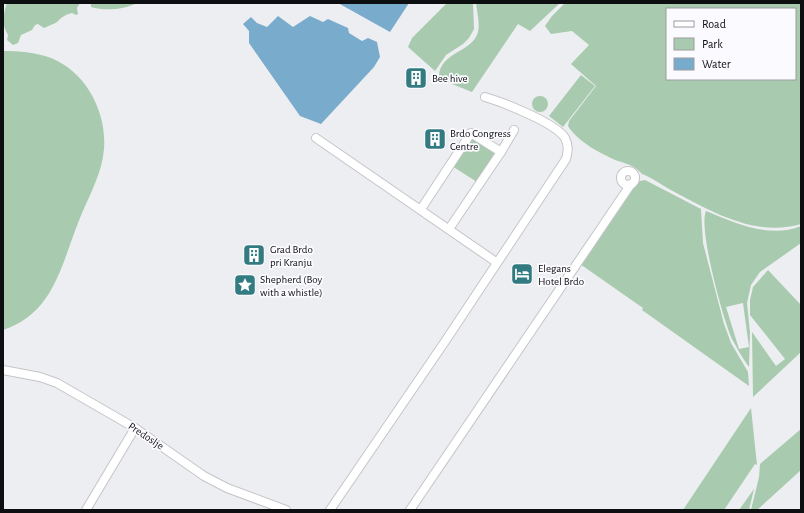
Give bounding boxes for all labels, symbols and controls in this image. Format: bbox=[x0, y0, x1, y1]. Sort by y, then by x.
legend bbox=[666, 8, 796, 80]
text: Road bbox=[702, 18, 726, 30]
text: Park bbox=[702, 38, 723, 50]
text: Water bbox=[702, 58, 731, 70]
building icon: Bee hive bbox=[403, 65, 429, 91]
place label: Bee hive bbox=[432, 73, 468, 84]
building icon: Brdo Congress Centre bbox=[422, 126, 448, 152]
place label: Brdo Congress Centre bbox=[450, 128, 511, 152]
building icon: Grad Brdo pri Kranju bbox=[241, 242, 267, 268]
place label: Grad Brdo pri Kranju bbox=[270, 244, 313, 268]
hotel icon: Elegans Hotel Brdo bbox=[509, 261, 535, 287]
place label: Elegans Hotel Brdo bbox=[538, 263, 584, 287]
place icon: Shepherd (Boy with a whistle) bbox=[232, 272, 258, 298]
place label: Shepherd (Boy with a whistle) bbox=[260, 274, 323, 298]
street label: Predoslje bbox=[126, 420, 166, 452]

